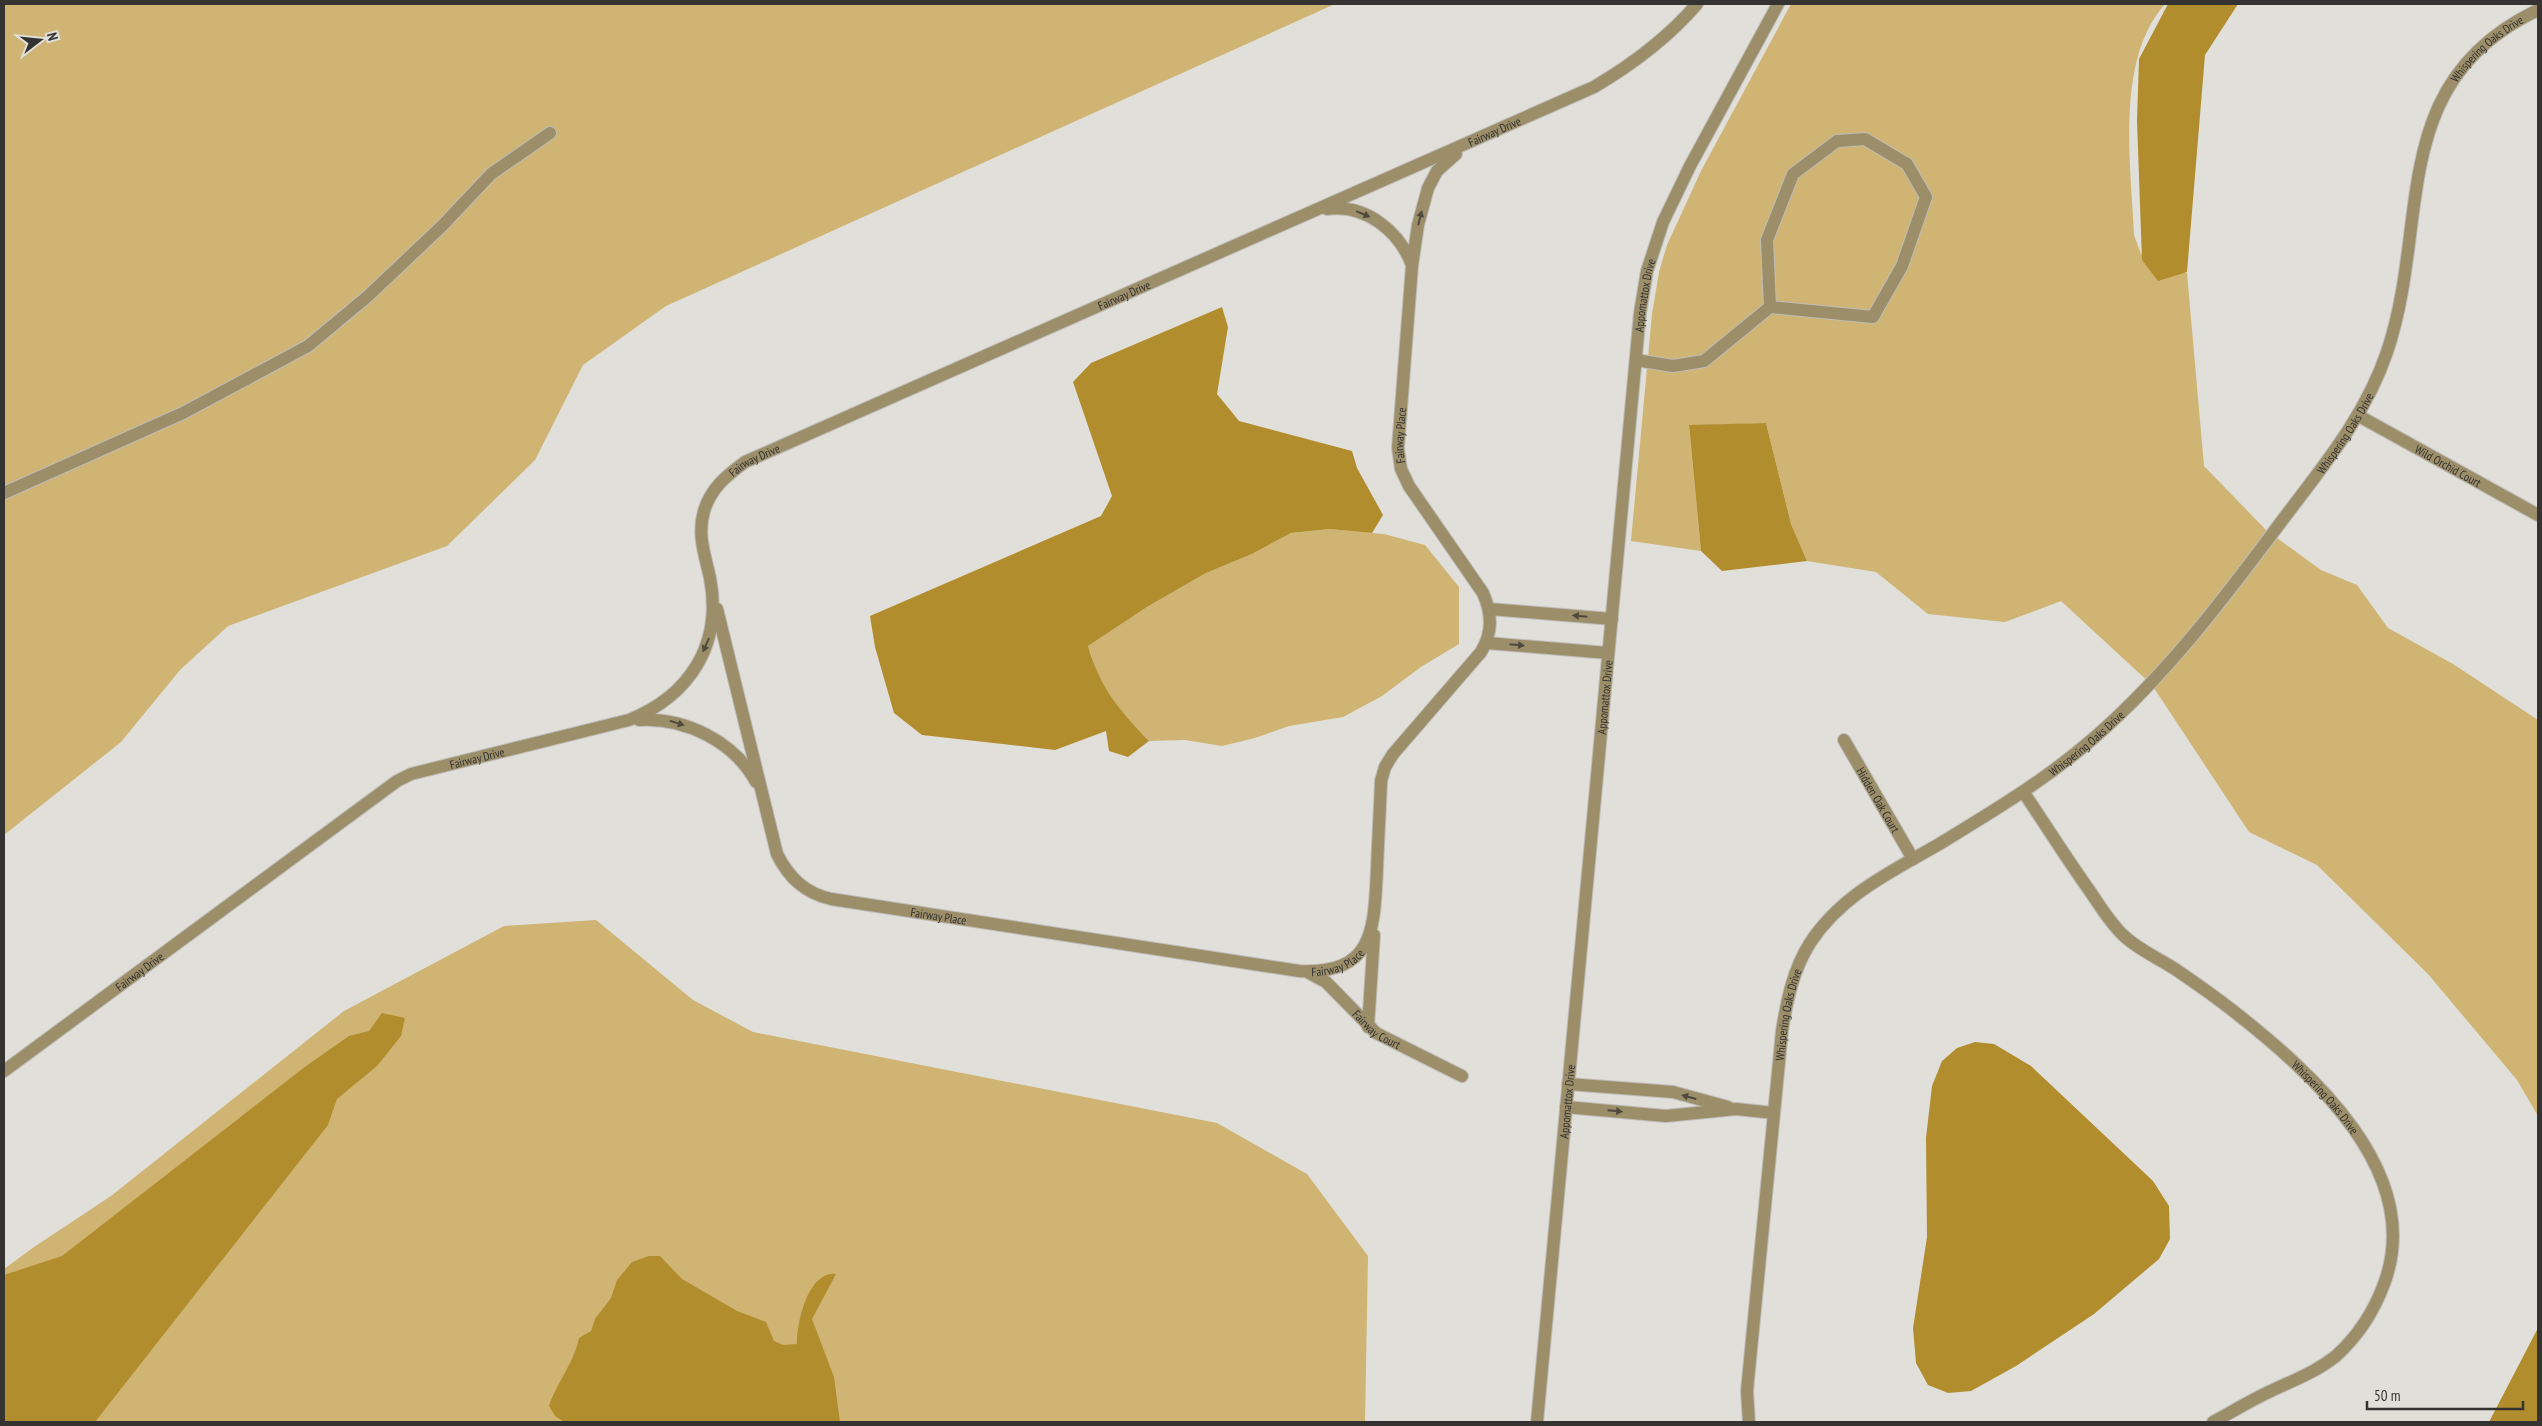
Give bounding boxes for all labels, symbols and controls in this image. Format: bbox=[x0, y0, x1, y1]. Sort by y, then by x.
street label: Whispering Oaks Drive bbox=[2447, 12, 2526, 85]
north arrow bbox=[15, 15, 65, 65]
text: N bbox=[43, 30, 62, 43]
street label: Fairway Drive bbox=[1466, 113, 1523, 149]
one-way arrow bbox=[1356, 210, 1370, 218]
one-way arrow bbox=[1416, 211, 1424, 226]
street label: Appomattox Drive bbox=[1631, 256, 1658, 333]
street label: Fairway Drive bbox=[1095, 276, 1153, 313]
street label: Whispering Oaks Drive bbox=[2313, 390, 2376, 476]
street label: Fairway Place bbox=[1390, 407, 1409, 464]
street label: Fairway Drive bbox=[725, 440, 782, 479]
street label: Wild Orchid Court bbox=[2412, 441, 2485, 490]
one-way arrow bbox=[1572, 612, 1588, 620]
one-way arrow bbox=[702, 638, 710, 652]
one-way arrow bbox=[1510, 642, 1526, 650]
street label: Appomattox Drive bbox=[1593, 659, 1615, 735]
street label: Whispering Oaks Drive bbox=[2046, 707, 2127, 779]
one-way arrow bbox=[669, 720, 684, 728]
street label: Fairway Drive bbox=[448, 744, 506, 772]
street label: Hidden Oak Court bbox=[1854, 764, 1904, 836]
street label: Fairway Place bbox=[910, 904, 968, 927]
street label: Fairway Place bbox=[1311, 946, 1367, 979]
street label: Fairway Drive bbox=[112, 949, 166, 994]
street label: Whispering Oaks Drive bbox=[1772, 966, 1804, 1061]
street label: Fairway Court bbox=[1350, 1006, 1404, 1052]
street label: Whispering Oaks Drive bbox=[2289, 1057, 2362, 1137]
street label: Appomattox Drive bbox=[1556, 1064, 1578, 1139]
one-way arrow bbox=[1681, 1092, 1696, 1100]
one-way arrow bbox=[1607, 1108, 1623, 1116]
scale bar bbox=[2367, 1378, 2523, 1410]
text: 50 m bbox=[2374, 1386, 2400, 1405]

